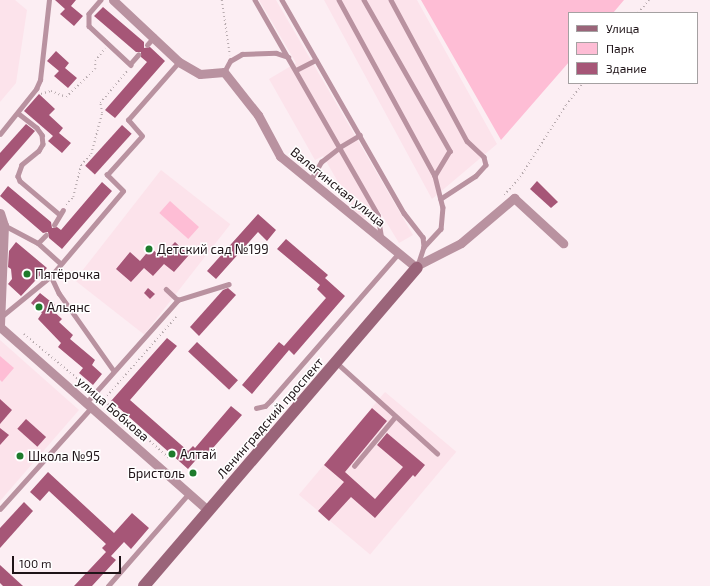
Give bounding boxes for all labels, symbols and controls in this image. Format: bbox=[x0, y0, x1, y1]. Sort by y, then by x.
legend bbox=[568, 12, 698, 84]
text: Улица bbox=[606, 21, 639, 35]
text: Парк bbox=[606, 41, 634, 55]
text: Здание bbox=[606, 61, 647, 75]
street label: Валегинская улица bbox=[287, 144, 389, 230]
place label: Детский сад №199 bbox=[157, 241, 269, 257]
marker: Детский сад №199 bbox=[144, 244, 154, 254]
place label: Пятёрочка bbox=[35, 266, 100, 282]
marker: Пятёрочка bbox=[22, 269, 32, 279]
place label: Альянс bbox=[47, 299, 90, 315]
marker: Альянс bbox=[34, 302, 44, 312]
street label: Ленинградский проспект bbox=[213, 354, 327, 482]
street label: улица Бобкова bbox=[74, 373, 152, 445]
place label: Алтай bbox=[180, 446, 217, 462]
place label: Школа №95 bbox=[28, 448, 100, 464]
marker: Алтай bbox=[167, 449, 177, 459]
marker: Школа №95 bbox=[15, 451, 25, 461]
place label: Бристоль bbox=[128, 465, 185, 481]
marker: Бристоль bbox=[188, 468, 198, 478]
scale bar bbox=[14, 548, 123, 574]
text: 100 m bbox=[19, 556, 51, 570]

